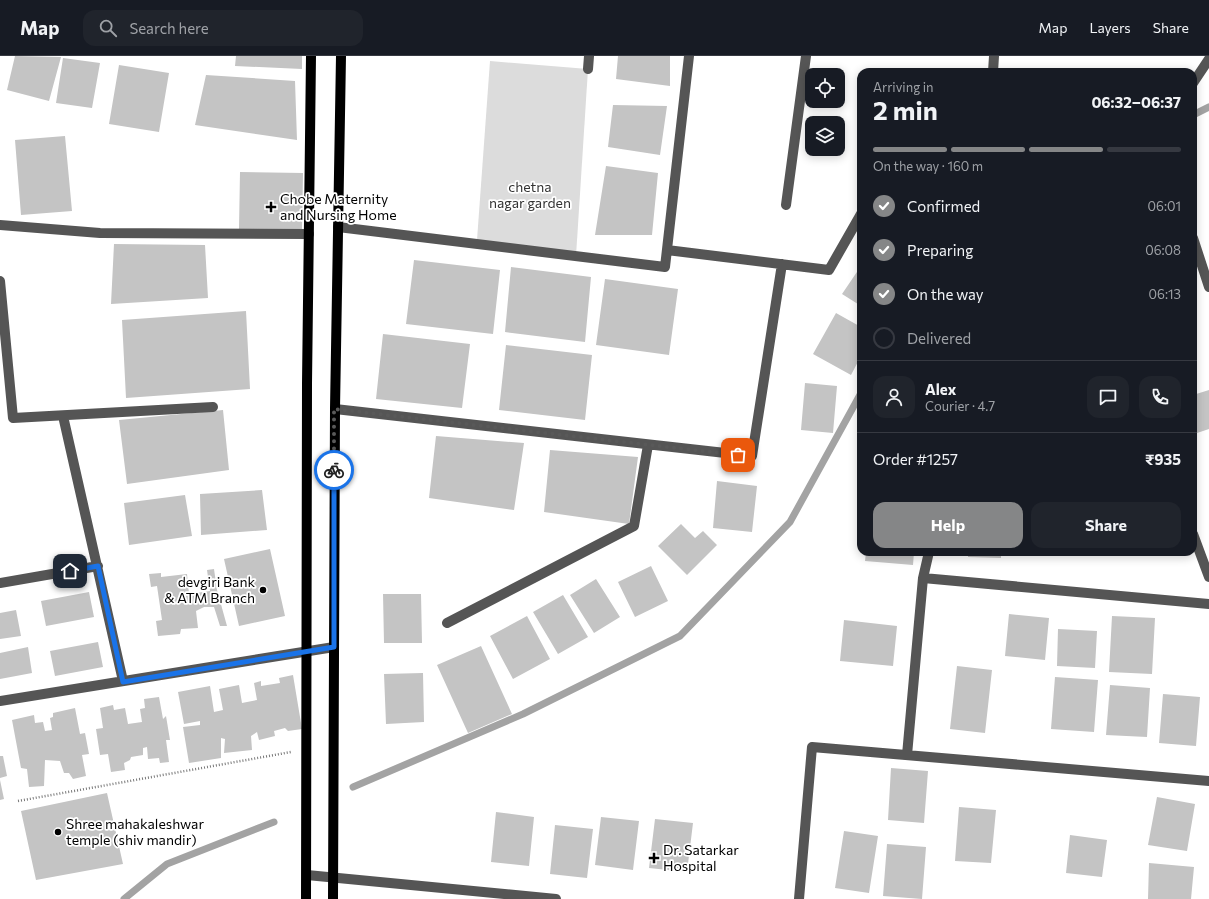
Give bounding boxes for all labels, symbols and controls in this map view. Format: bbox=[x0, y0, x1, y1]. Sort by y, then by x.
search box bbox=[83, 10, 363, 46]
text: Map bbox=[20, 16, 59, 39]
icon: search bbox=[97, 17, 119, 39]
text: Search here bbox=[129, 19, 209, 37]
text: Map bbox=[1039, 19, 1067, 36]
text: Layers bbox=[1089, 19, 1131, 36]
text: Share bbox=[1153, 19, 1189, 36]
map controls bbox=[805, 68, 845, 156]
button: locate bbox=[805, 68, 845, 108]
text: Arriving in bbox=[873, 79, 933, 95]
text: 06:32–06:37 bbox=[1091, 93, 1181, 111]
text: 2 min bbox=[873, 94, 938, 125]
button: layers bbox=[805, 116, 845, 156]
text: On the way · 160 m bbox=[873, 158, 983, 174]
park label: chetna nagar garden bbox=[489, 178, 571, 211]
place label: Chobe Maternity and Nursing Home bbox=[280, 190, 397, 223]
icon: check bbox=[873, 195, 895, 217]
text: Confirmed bbox=[907, 197, 980, 215]
text: 06:01 bbox=[1148, 198, 1181, 214]
marker: Chobe Maternity and Nursing Home bbox=[265, 201, 277, 213]
icon: check bbox=[873, 239, 895, 261]
text: Preparing bbox=[907, 241, 973, 259]
text: 06:08 bbox=[1145, 242, 1181, 258]
icon: check bbox=[873, 283, 895, 305]
text: On the way bbox=[907, 285, 984, 303]
text: 06:13 bbox=[1149, 286, 1181, 302]
text: Delivered bbox=[907, 329, 971, 347]
button: person bbox=[873, 376, 915, 418]
button: chat bbox=[1087, 376, 1129, 418]
button: phone bbox=[1139, 376, 1181, 418]
text: Alex bbox=[925, 380, 956, 398]
text: Courier · 4.7 bbox=[925, 398, 995, 414]
pin bbox=[721, 438, 755, 472]
icon: bag bbox=[727, 444, 749, 466]
courier bbox=[314, 450, 354, 490]
text: Order #1257 bbox=[873, 450, 958, 468]
text: ₹935 bbox=[1145, 450, 1181, 468]
icon: bike bbox=[323, 459, 345, 481]
button: Help bbox=[873, 502, 1023, 548]
button: Share bbox=[1031, 502, 1181, 548]
pin bbox=[53, 554, 87, 588]
icon: home bbox=[59, 560, 81, 582]
place label: devgiri Bank & ATM Branch bbox=[164, 573, 255, 606]
marker: devgiri Bank & ATM Branch bbox=[258, 585, 268, 595]
place label: Shree mahakaleshwar temple (shiv mandir) bbox=[66, 815, 204, 848]
marker: Shree mahakaleshwar temple (shiv mandir) bbox=[53, 827, 63, 837]
place label: Dr. Satarkar Hospital bbox=[663, 841, 739, 874]
marker: Dr. Satarkar Hospital bbox=[648, 852, 660, 864]

